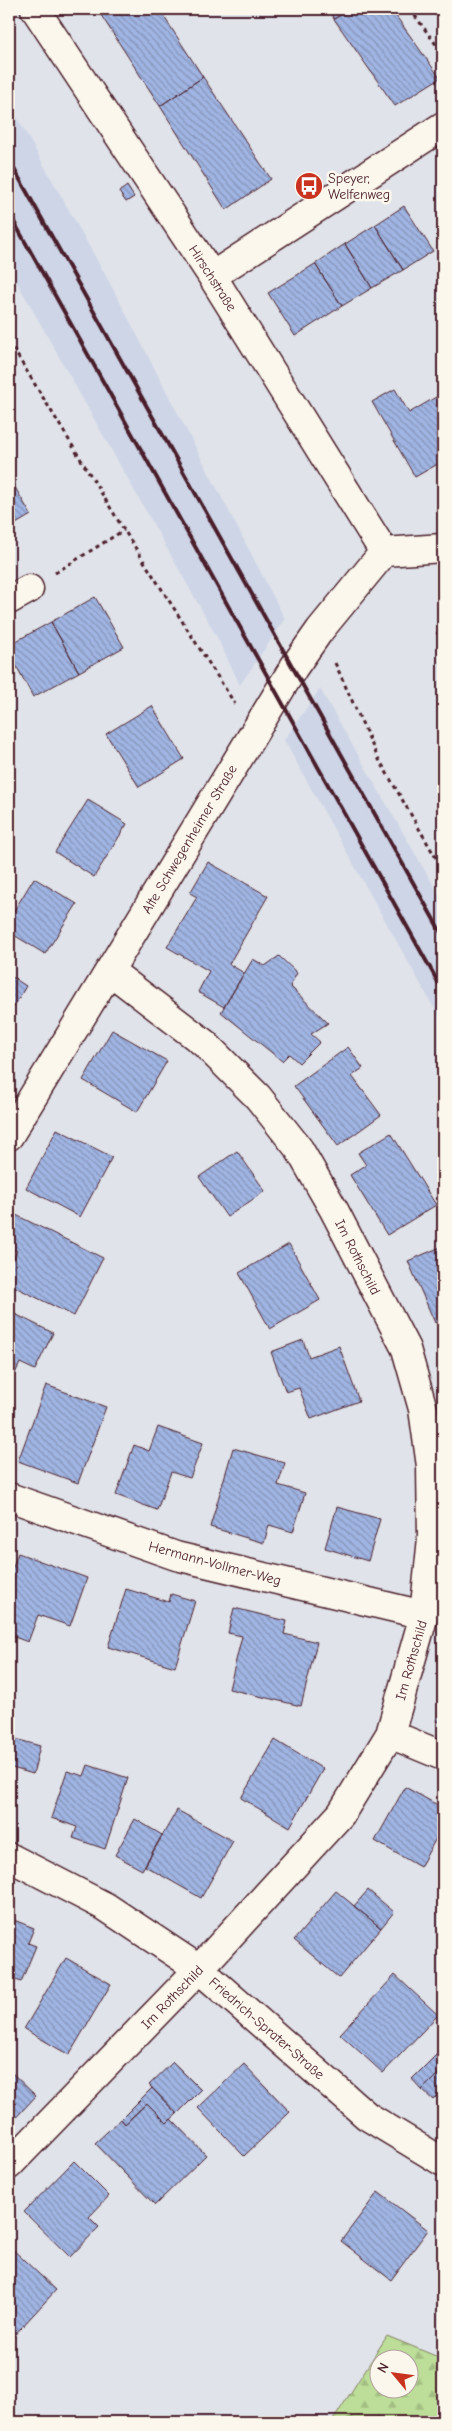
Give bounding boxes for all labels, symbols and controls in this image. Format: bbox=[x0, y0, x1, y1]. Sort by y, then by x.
place label: Speyer, Welfenweg bbox=[328, 170, 390, 203]
bus stop icon: Speyer, Welfenweg bbox=[294, 171, 324, 201]
street label: Hirschstraße bbox=[185, 242, 240, 315]
street label: Alte Schwegenheimer Straße bbox=[138, 762, 241, 917]
street label: Im Rothschild bbox=[331, 1217, 384, 1298]
street label: Hermann-Vollmer-Weg bbox=[147, 1538, 283, 1589]
street label: Im Rothschild bbox=[392, 1618, 431, 1702]
street label: Im Rothschild bbox=[138, 1962, 207, 2033]
street label: Friedrich-Sprater-Straße bbox=[205, 1974, 328, 2083]
north arrow bbox=[370, 2348, 420, 2398]
text: N bbox=[373, 2360, 393, 2376]

